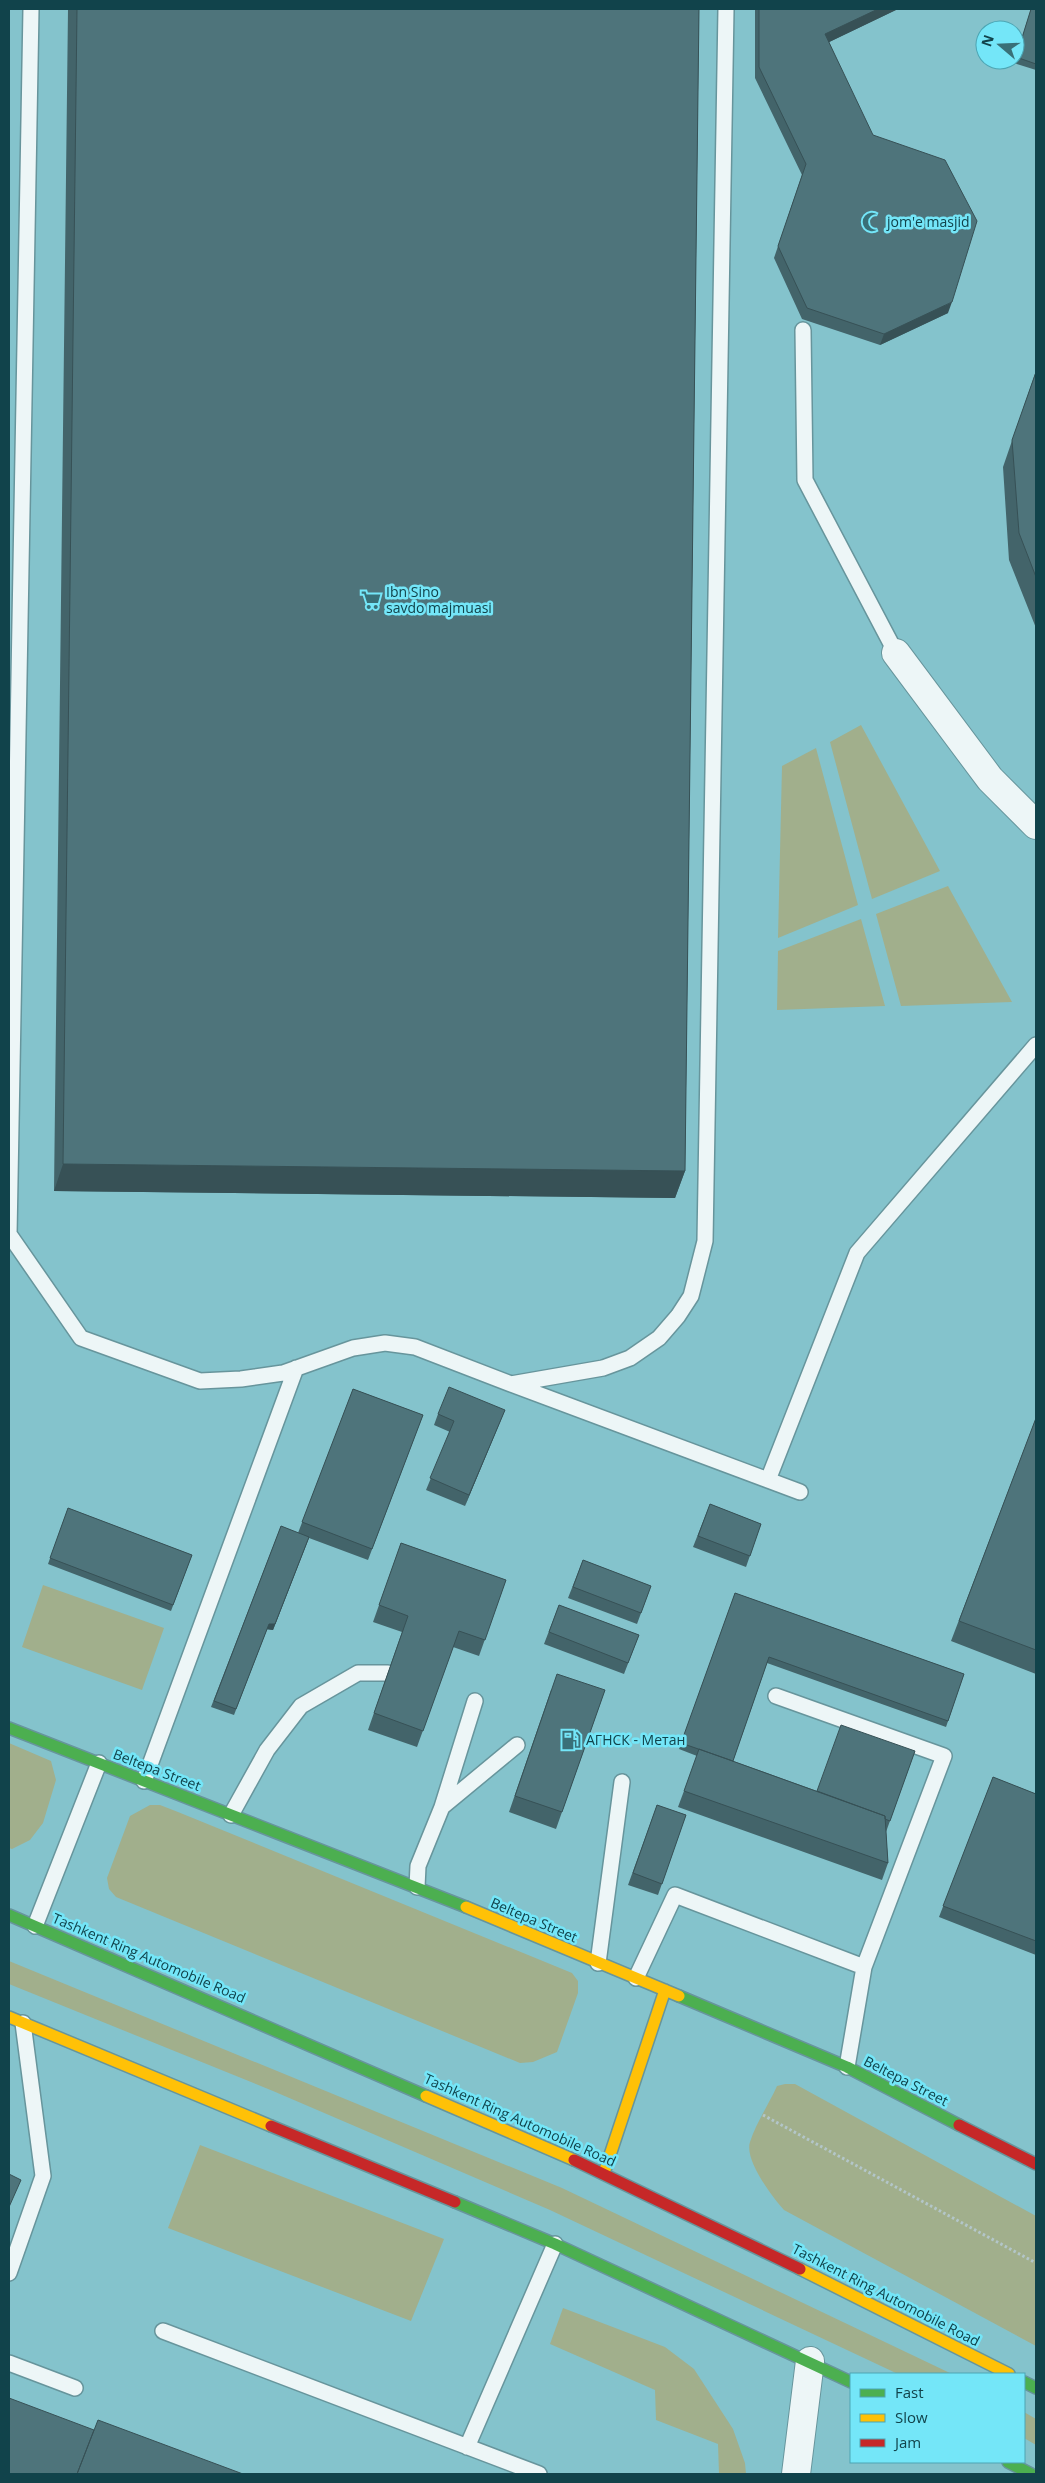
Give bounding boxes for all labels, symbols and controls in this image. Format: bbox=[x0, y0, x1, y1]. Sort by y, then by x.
north arrow bbox=[975, 20, 1025, 70]
text: N bbox=[976, 32, 998, 49]
mosque icon: jom'e masjid bbox=[861, 211, 883, 233]
place label: jom'e masjid bbox=[886, 212, 970, 231]
place label: Ibn Sino savdo majmuasi bbox=[386, 582, 492, 617]
supermarket icon: Ibn Sino savdo majmuasi bbox=[360, 589, 382, 611]
fuel station icon: АГНСК - Метан bbox=[560, 1729, 582, 1751]
place label: АГНСК - Метан bbox=[586, 1730, 685, 1749]
street label: Beltepa Street bbox=[111, 1744, 204, 1795]
street label: Beltepa Street bbox=[488, 1893, 580, 1946]
street label: Tashkent Ring Automobile Road bbox=[50, 1908, 249, 2007]
street label: Beltepa Street bbox=[861, 2051, 952, 2110]
street label: Tashkent Ring Automobile Road bbox=[421, 2069, 619, 2171]
street label: Tashkent Ring Automobile Road bbox=[789, 2239, 983, 2350]
legend bbox=[850, 2373, 1025, 2463]
text: Fast bbox=[895, 2382, 924, 2402]
text: Slow bbox=[895, 2407, 928, 2427]
text: Jam bbox=[893, 2432, 921, 2452]

